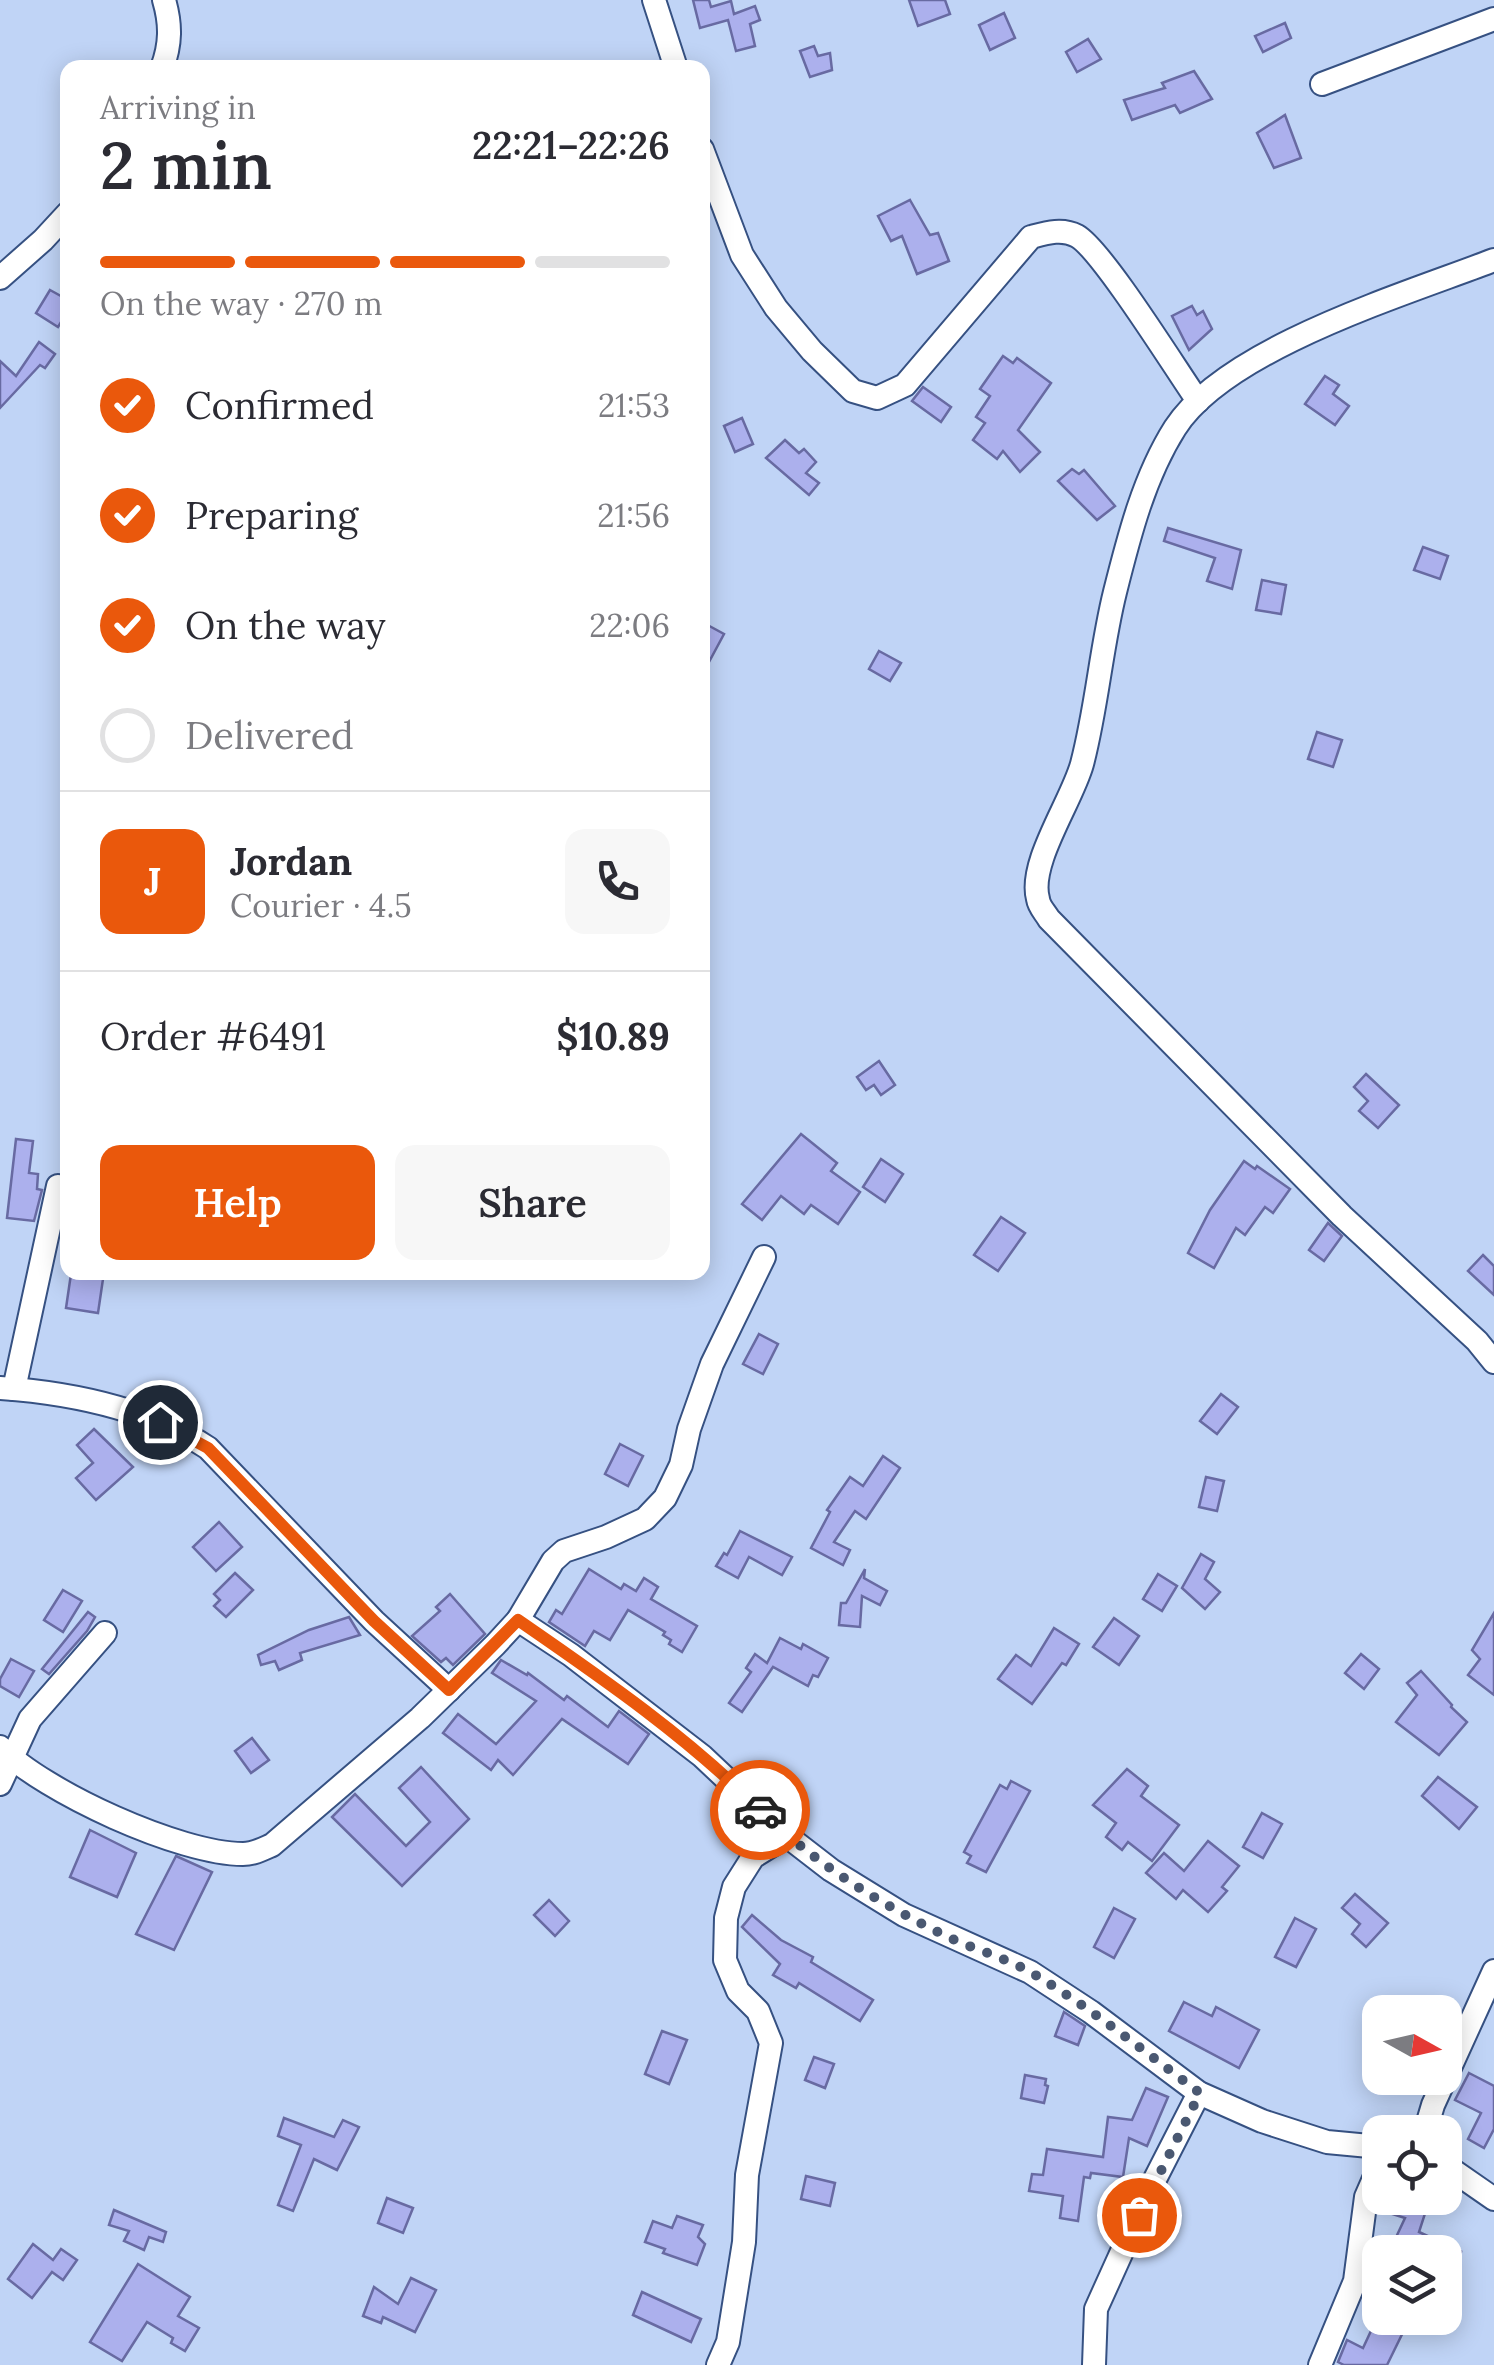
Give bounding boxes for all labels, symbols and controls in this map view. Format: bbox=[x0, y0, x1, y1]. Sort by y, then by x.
text: Arriving in bbox=[100, 87, 256, 128]
text: 22:21–22:26 bbox=[472, 121, 670, 169]
text: 2 min bbox=[100, 124, 272, 207]
text: On the way · 270 m bbox=[100, 283, 383, 324]
icon: check bbox=[100, 378, 155, 433]
text: Confirmed bbox=[185, 381, 374, 429]
text: 21:53 bbox=[598, 385, 670, 426]
icon: check bbox=[100, 488, 155, 543]
text: Preparing bbox=[185, 491, 358, 539]
text: 21:56 bbox=[597, 495, 670, 536]
icon: check bbox=[100, 598, 155, 653]
text: On the way bbox=[185, 601, 386, 649]
text: 22:06 bbox=[589, 605, 670, 646]
text: Delivered bbox=[185, 711, 354, 759]
button: phone bbox=[565, 829, 670, 934]
text: Jordan bbox=[230, 837, 352, 885]
text: J bbox=[144, 857, 161, 905]
text: Courier · 4.5 bbox=[230, 885, 412, 926]
text: Order #6491 bbox=[100, 1012, 326, 1060]
text: $10.89 bbox=[556, 1012, 670, 1060]
button: Help bbox=[100, 1145, 375, 1260]
button: Share bbox=[395, 1145, 670, 1260]
pin bbox=[118, 1380, 203, 1465]
icon: home bbox=[133, 1395, 188, 1450]
courier bbox=[710, 1760, 810, 1860]
icon: car bbox=[733, 1783, 788, 1838]
north arrow bbox=[1362, 1995, 1462, 2095]
map controls bbox=[1362, 1995, 1462, 2335]
button: locate bbox=[1362, 2115, 1462, 2215]
pin bbox=[1097, 2173, 1182, 2258]
icon: bag bbox=[1112, 2188, 1167, 2243]
button: layers bbox=[1362, 2235, 1462, 2335]

